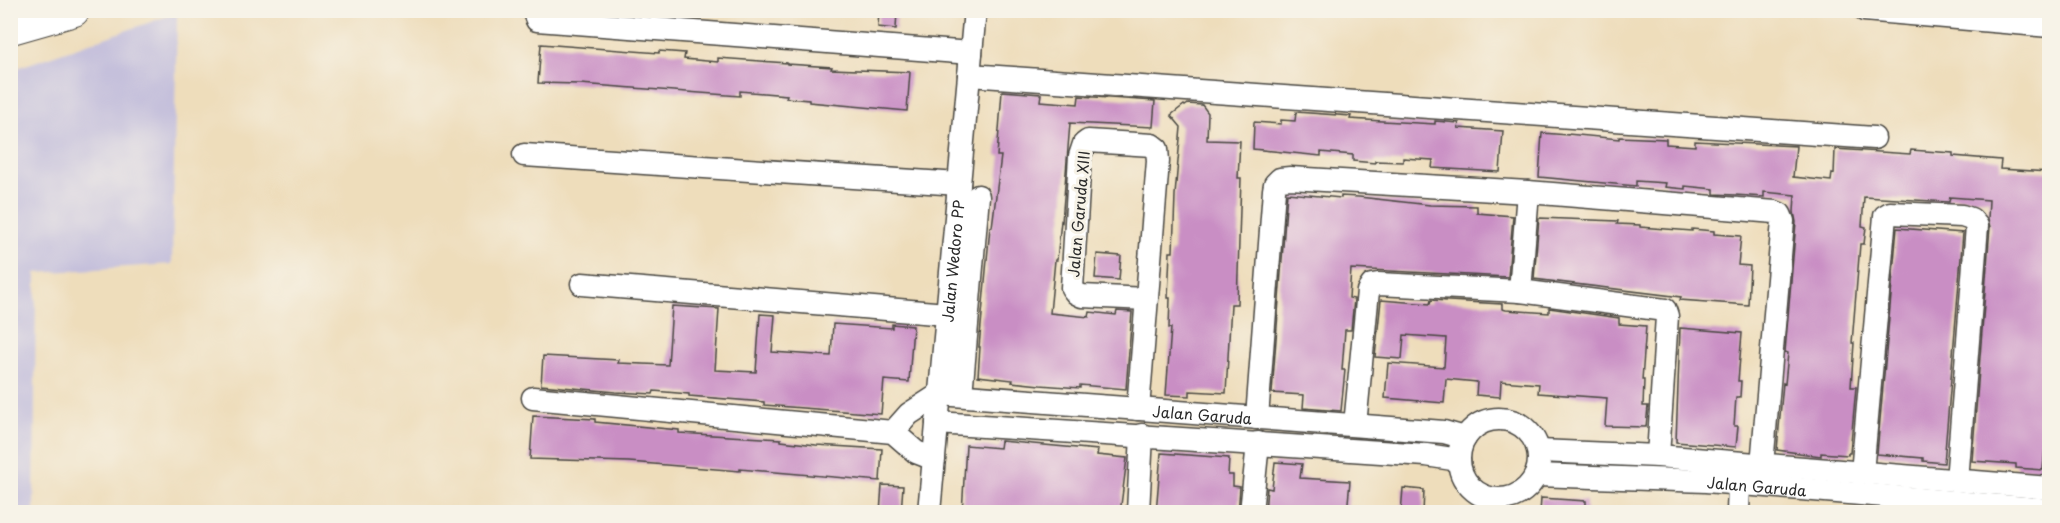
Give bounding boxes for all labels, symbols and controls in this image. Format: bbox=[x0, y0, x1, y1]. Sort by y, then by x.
street label: Jalan Garuda XIII bbox=[1061, 150, 1095, 278]
street label: Jalan Wedoro PP bbox=[935, 199, 969, 323]
street label: Jalan Garuda bbox=[1152, 399, 1254, 429]
street label: Jalan Garuda bbox=[1706, 470, 1808, 501]

